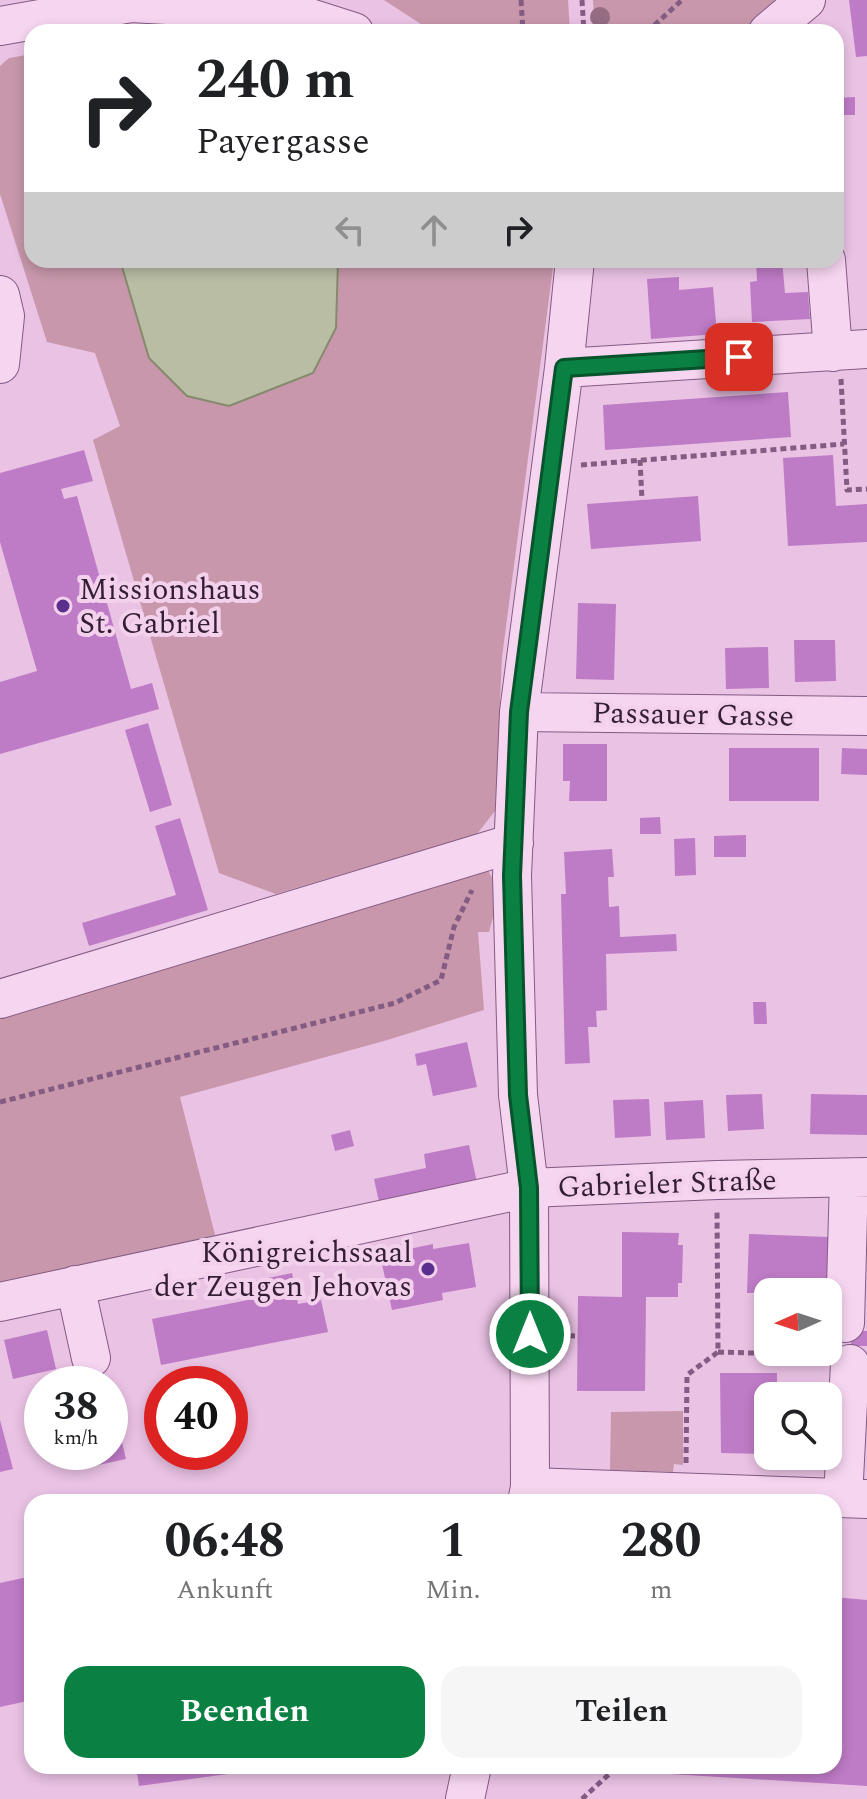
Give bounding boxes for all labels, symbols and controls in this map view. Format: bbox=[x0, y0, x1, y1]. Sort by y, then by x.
text: 240 m bbox=[196, 38, 355, 123]
icon: right bbox=[64, 56, 168, 160]
text: Payergasse bbox=[196, 115, 370, 170]
icon: left bbox=[328, 208, 372, 252]
icon: ahead bbox=[412, 208, 456, 252]
icon: right bbox=[496, 208, 540, 252]
pin bbox=[705, 323, 773, 391]
icon: arrive bbox=[717, 335, 761, 379]
place label: Missionshaus St. Gabriel bbox=[79, 567, 261, 647]
marker: Missionshaus St. Gabriel bbox=[54, 597, 72, 615]
street label: Passauer Gasse bbox=[592, 690, 794, 740]
street label: Gabrieler Straße bbox=[557, 1157, 778, 1211]
place label: Königreichssaal der Zeugen Jehovas bbox=[154, 1230, 412, 1310]
marker: Königreichssaal der Zeugen Jehovas bbox=[419, 1260, 437, 1278]
north arrow bbox=[754, 1278, 842, 1366]
map controls bbox=[754, 1278, 842, 1470]
position arrow bbox=[488, 1292, 572, 1376]
speed limit sign: 40 bbox=[144, 1366, 248, 1470]
text: 38 bbox=[54, 1377, 98, 1438]
button: search bbox=[754, 1382, 842, 1470]
text: km/h bbox=[54, 1423, 99, 1453]
text: 06:48 bbox=[164, 1505, 285, 1578]
text: 1 bbox=[439, 1505, 466, 1578]
text: 280 bbox=[621, 1505, 702, 1578]
text: Ankunft bbox=[176, 1570, 273, 1610]
text: Min. bbox=[426, 1570, 480, 1610]
text: m bbox=[650, 1570, 672, 1610]
button: Beenden bbox=[64, 1666, 425, 1758]
button: Teilen bbox=[441, 1666, 802, 1758]

